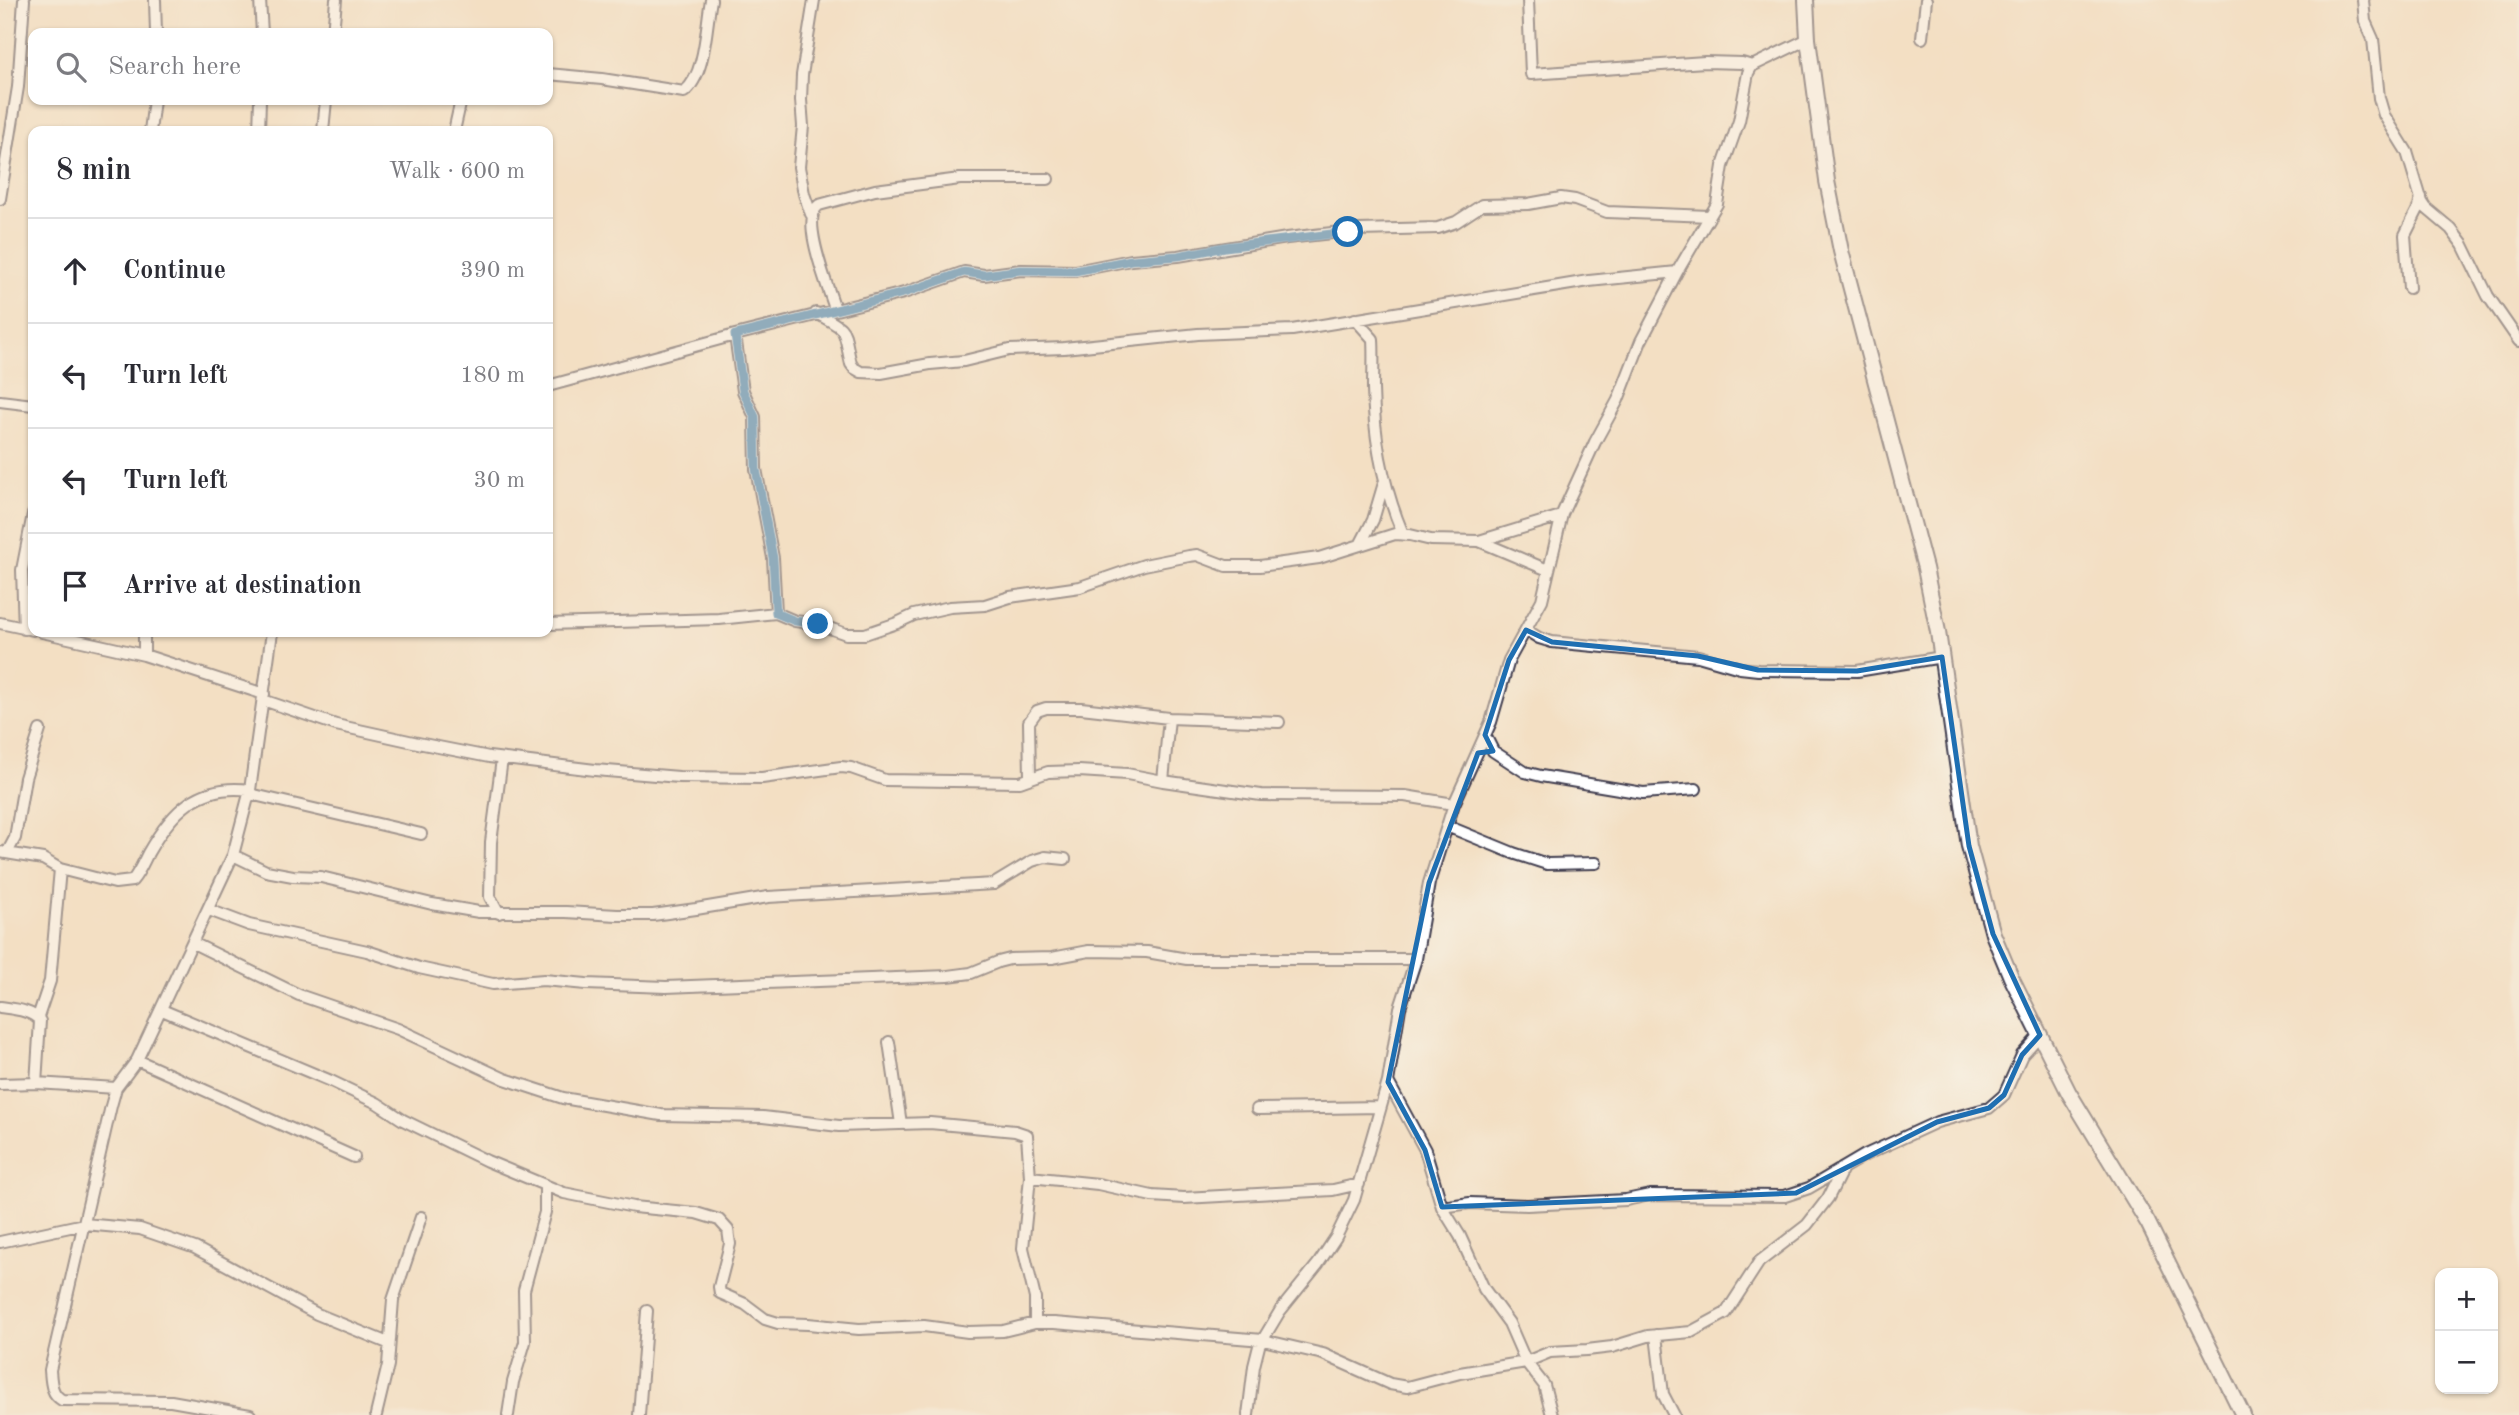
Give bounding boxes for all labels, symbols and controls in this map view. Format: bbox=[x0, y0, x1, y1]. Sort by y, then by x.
search box bbox=[28, 28, 553, 105]
icon: search bbox=[52, 48, 90, 86]
text: Search here bbox=[108, 54, 241, 80]
text: 8 min bbox=[56, 156, 131, 186]
text: Walk · 600 m bbox=[389, 160, 525, 183]
route start bbox=[1332, 216, 1363, 247]
icon: ahead bbox=[56, 252, 94, 290]
text: Continue bbox=[123, 258, 226, 284]
text: 390 m bbox=[460, 259, 525, 282]
icon: left bbox=[56, 357, 94, 395]
text: Turn left bbox=[123, 363, 228, 389]
text: 180 m bbox=[460, 364, 525, 387]
icon: left bbox=[56, 462, 94, 500]
text: Turn left bbox=[123, 468, 228, 494]
text: 30 m bbox=[474, 469, 525, 492]
icon: arrive bbox=[56, 567, 94, 605]
text: Arrive at destination bbox=[123, 573, 362, 599]
route end bbox=[802, 608, 833, 639]
map controls bbox=[2435, 1268, 2498, 1394]
button: + bbox=[2435, 1268, 2498, 1331]
button: − bbox=[2435, 1331, 2498, 1394]

